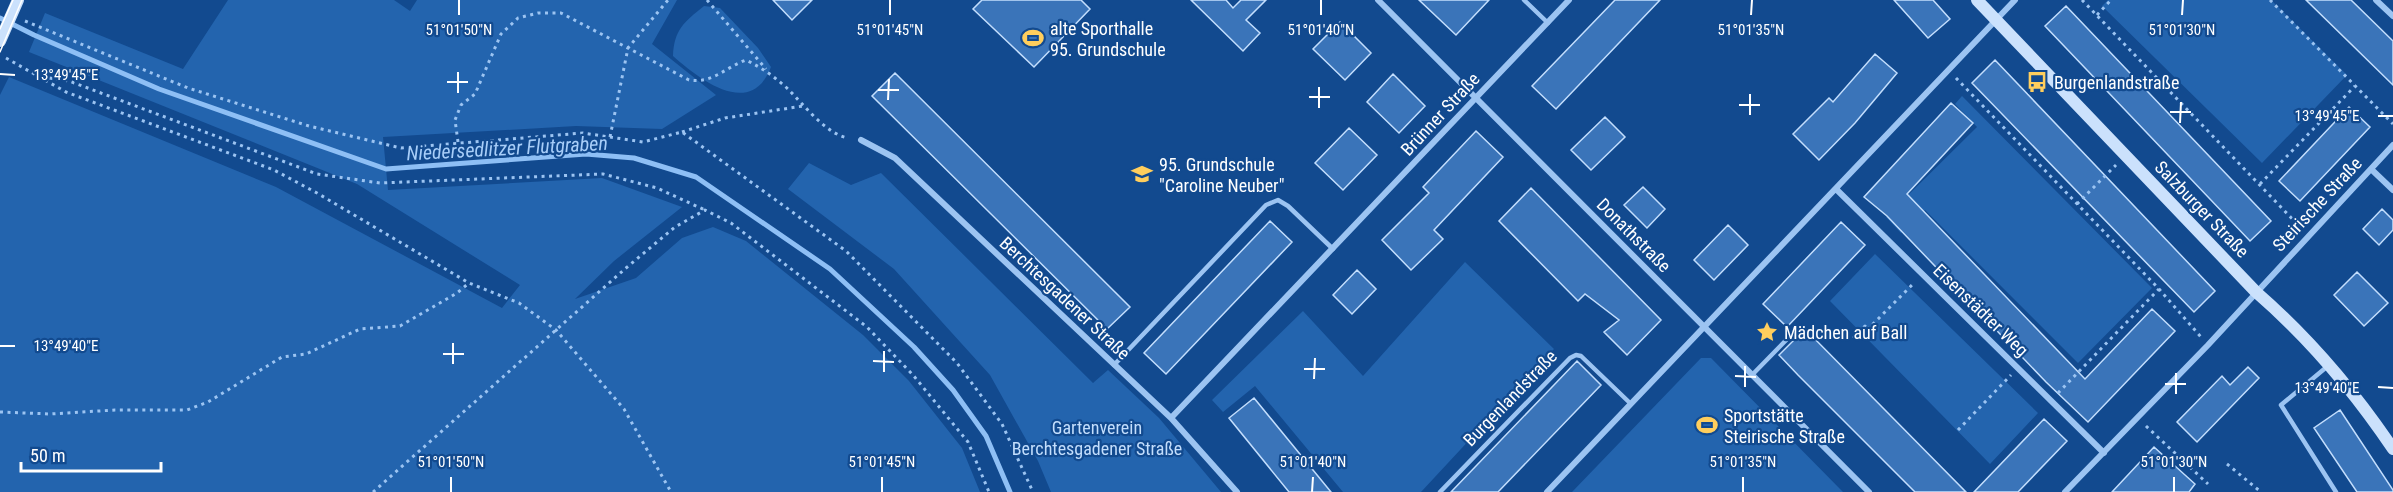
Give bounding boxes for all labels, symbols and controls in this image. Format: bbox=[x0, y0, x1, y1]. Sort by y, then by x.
place label: alte Sporthalle 95. Grundschule bbox=[1050, 18, 1166, 60]
text: 51°01'50"N bbox=[426, 21, 492, 39]
text: 51°01'45"N bbox=[857, 21, 923, 39]
text: 51°01'40"N bbox=[1288, 21, 1354, 39]
text: 51°01'35"N bbox=[1718, 21, 1784, 39]
text: 51°01'30"N bbox=[2149, 21, 2215, 39]
sports icon: alte Sporthalle 95. Grundschule bbox=[1021, 26, 1045, 50]
text: 13°49'45"E bbox=[34, 66, 98, 84]
street label: Brünner Straße bbox=[1396, 68, 1484, 160]
bus stop icon: Burgenlandstraße bbox=[2025, 70, 2049, 94]
place label: Burgenlandstraße bbox=[2054, 72, 2179, 93]
text: 13°49'45"E bbox=[2295, 107, 2359, 125]
water label: Niedersedlitzer Flutgraben bbox=[406, 131, 608, 165]
street label: Steirische Straße bbox=[2268, 153, 2366, 255]
place label: 95. Grundschule "Caroline Neuber" bbox=[1159, 154, 1284, 196]
street label: Salzburger Straße bbox=[2151, 156, 2253, 262]
school or university icon: 95. Grundschule "Caroline Neuber" bbox=[1130, 162, 1154, 186]
street label: Donathstraße bbox=[1593, 194, 1675, 276]
street label: Berchtesgadener Straße bbox=[996, 232, 1134, 364]
street label: Eisenstädter Weg bbox=[1929, 259, 2033, 361]
place icon: Mädchen auf Ball bbox=[1755, 320, 1779, 344]
place label: Mädchen auf Ball bbox=[1784, 322, 1907, 343]
text: 13°49'40"E bbox=[34, 337, 98, 355]
street label: Burgenlandstraße bbox=[1459, 346, 1561, 450]
text: 13°49'40"E bbox=[2295, 379, 2359, 397]
place label: Sportstätte Steirische Straße bbox=[1724, 405, 1845, 447]
sports icon: Sportstätte Steirische Straße bbox=[1695, 413, 1719, 437]
park label: Gartenverein Berchtesgadener Straße bbox=[1012, 417, 1182, 459]
scale bar bbox=[21, 435, 160, 473]
text: 50 m bbox=[30, 445, 65, 466]
text: 51°01'50"N bbox=[418, 453, 484, 471]
text: 51°01'45"N bbox=[849, 453, 915, 471]
text: 51°01'40"N bbox=[1280, 453, 1346, 471]
text: 51°01'35"N bbox=[1710, 453, 1776, 471]
text: 51°01'30"N bbox=[2141, 453, 2207, 471]

